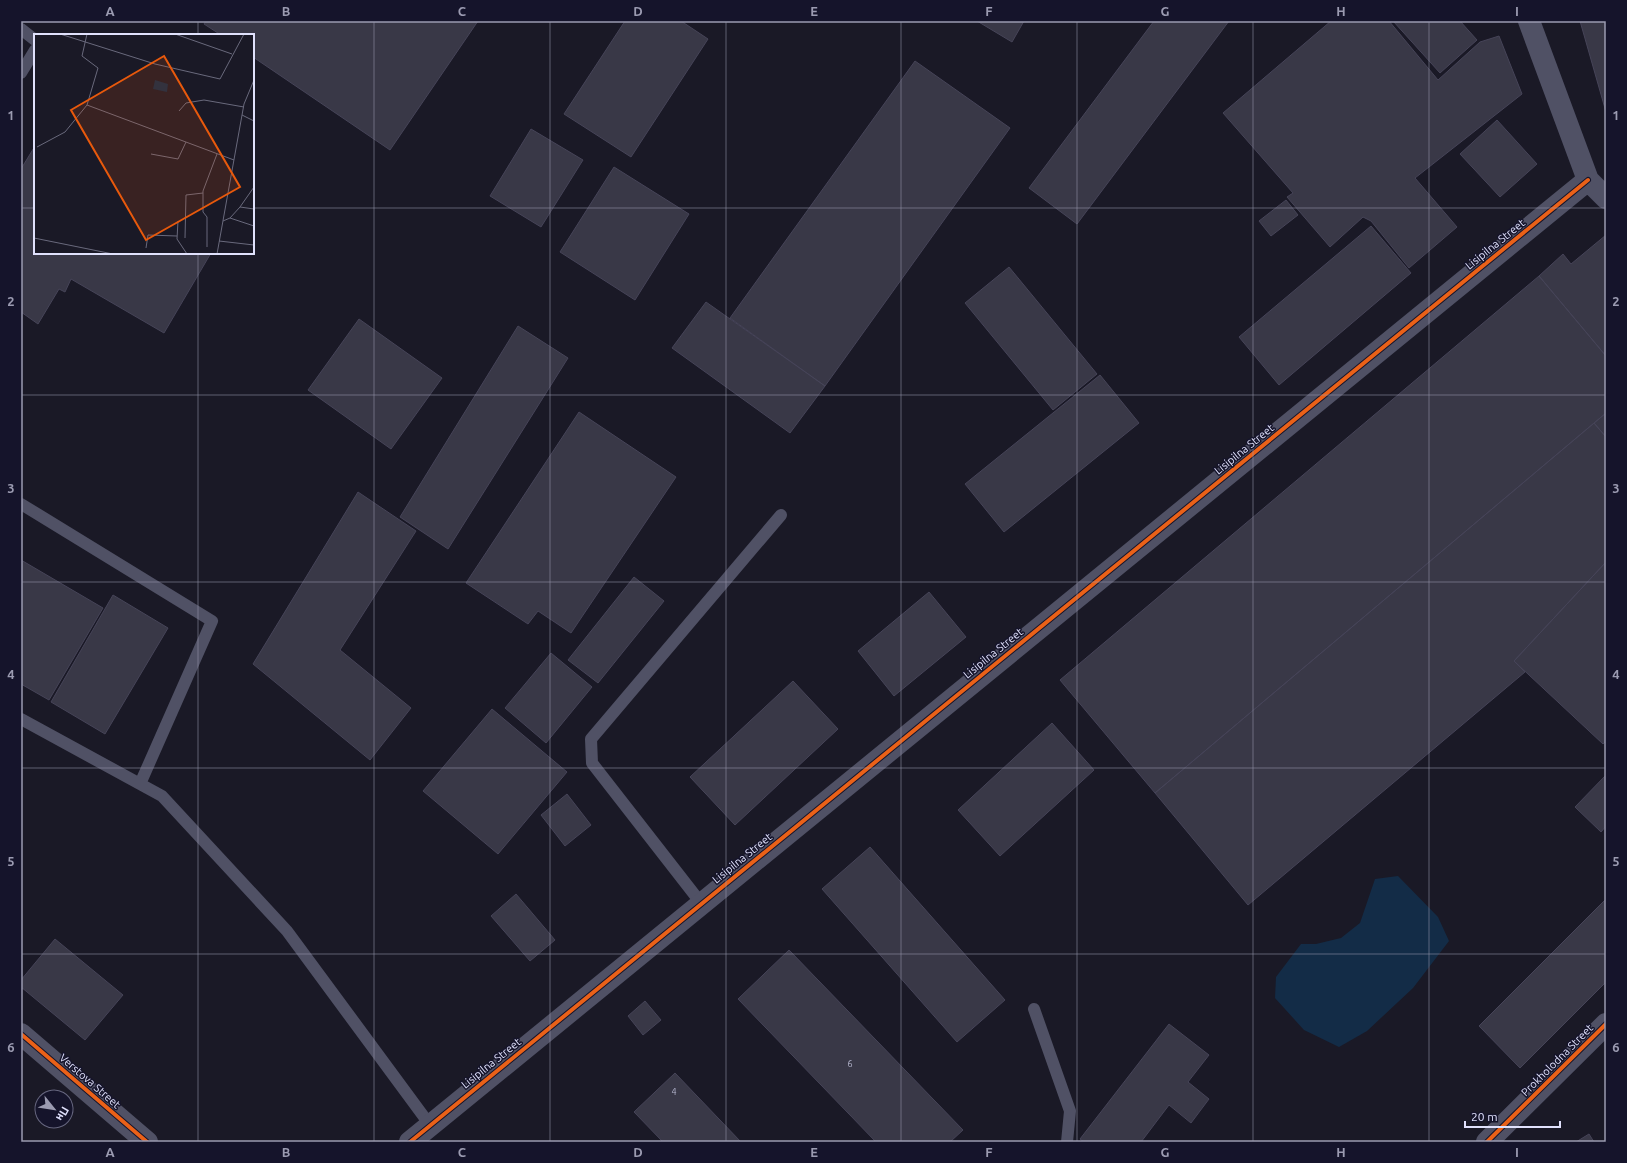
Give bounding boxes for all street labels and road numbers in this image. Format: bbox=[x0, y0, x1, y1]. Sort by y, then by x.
street label: Lisipilna Street bbox=[1463, 216, 1528, 272]
street label: Lisipilna Street bbox=[1212, 421, 1277, 477]
street label: Lisipilna Street bbox=[961, 625, 1026, 681]
street label: Lisipilna Street bbox=[710, 830, 775, 886]
street label: Prokholodna Street bbox=[1519, 1021, 1596, 1098]
street label: Lisipilna Street bbox=[459, 1035, 524, 1091]
street label: Verstova Street bbox=[57, 1051, 123, 1111]

